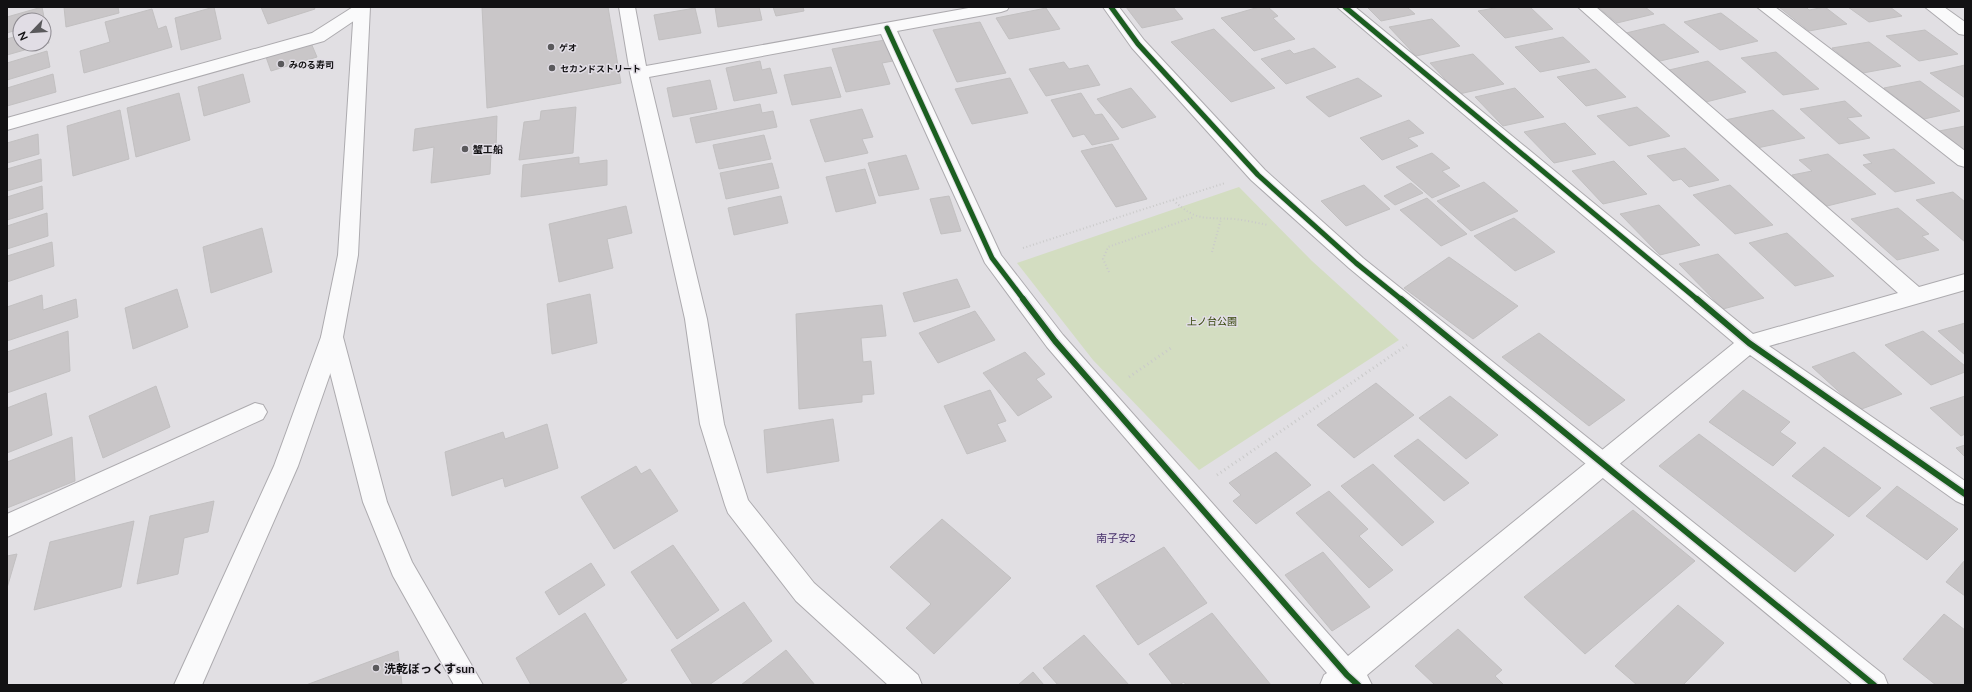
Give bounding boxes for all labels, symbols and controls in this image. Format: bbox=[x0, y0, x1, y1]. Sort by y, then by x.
north arrow bbox=[12, 12, 52, 52]
text: N bbox=[15, 30, 30, 43]
marker: ゲオ bbox=[546, 42, 556, 52]
place label: ゲオ bbox=[559, 42, 577, 53]
marker: みのる寿司 bbox=[276, 59, 286, 69]
place label: みのる寿司 bbox=[289, 59, 334, 70]
marker: セカンドストリート bbox=[547, 63, 557, 73]
place label: セカンドストリート bbox=[560, 63, 641, 74]
place label: 蟹工船 bbox=[472, 143, 503, 155]
marker: 蟹工船 bbox=[460, 144, 470, 154]
park label: 上ノ台公園 bbox=[1187, 315, 1237, 327]
district label: 南子安2 bbox=[1096, 531, 1136, 544]
place label: 洗乾ぼっくすsun bbox=[384, 661, 475, 676]
marker: 洗乾ぼっくすsun bbox=[371, 663, 381, 673]

